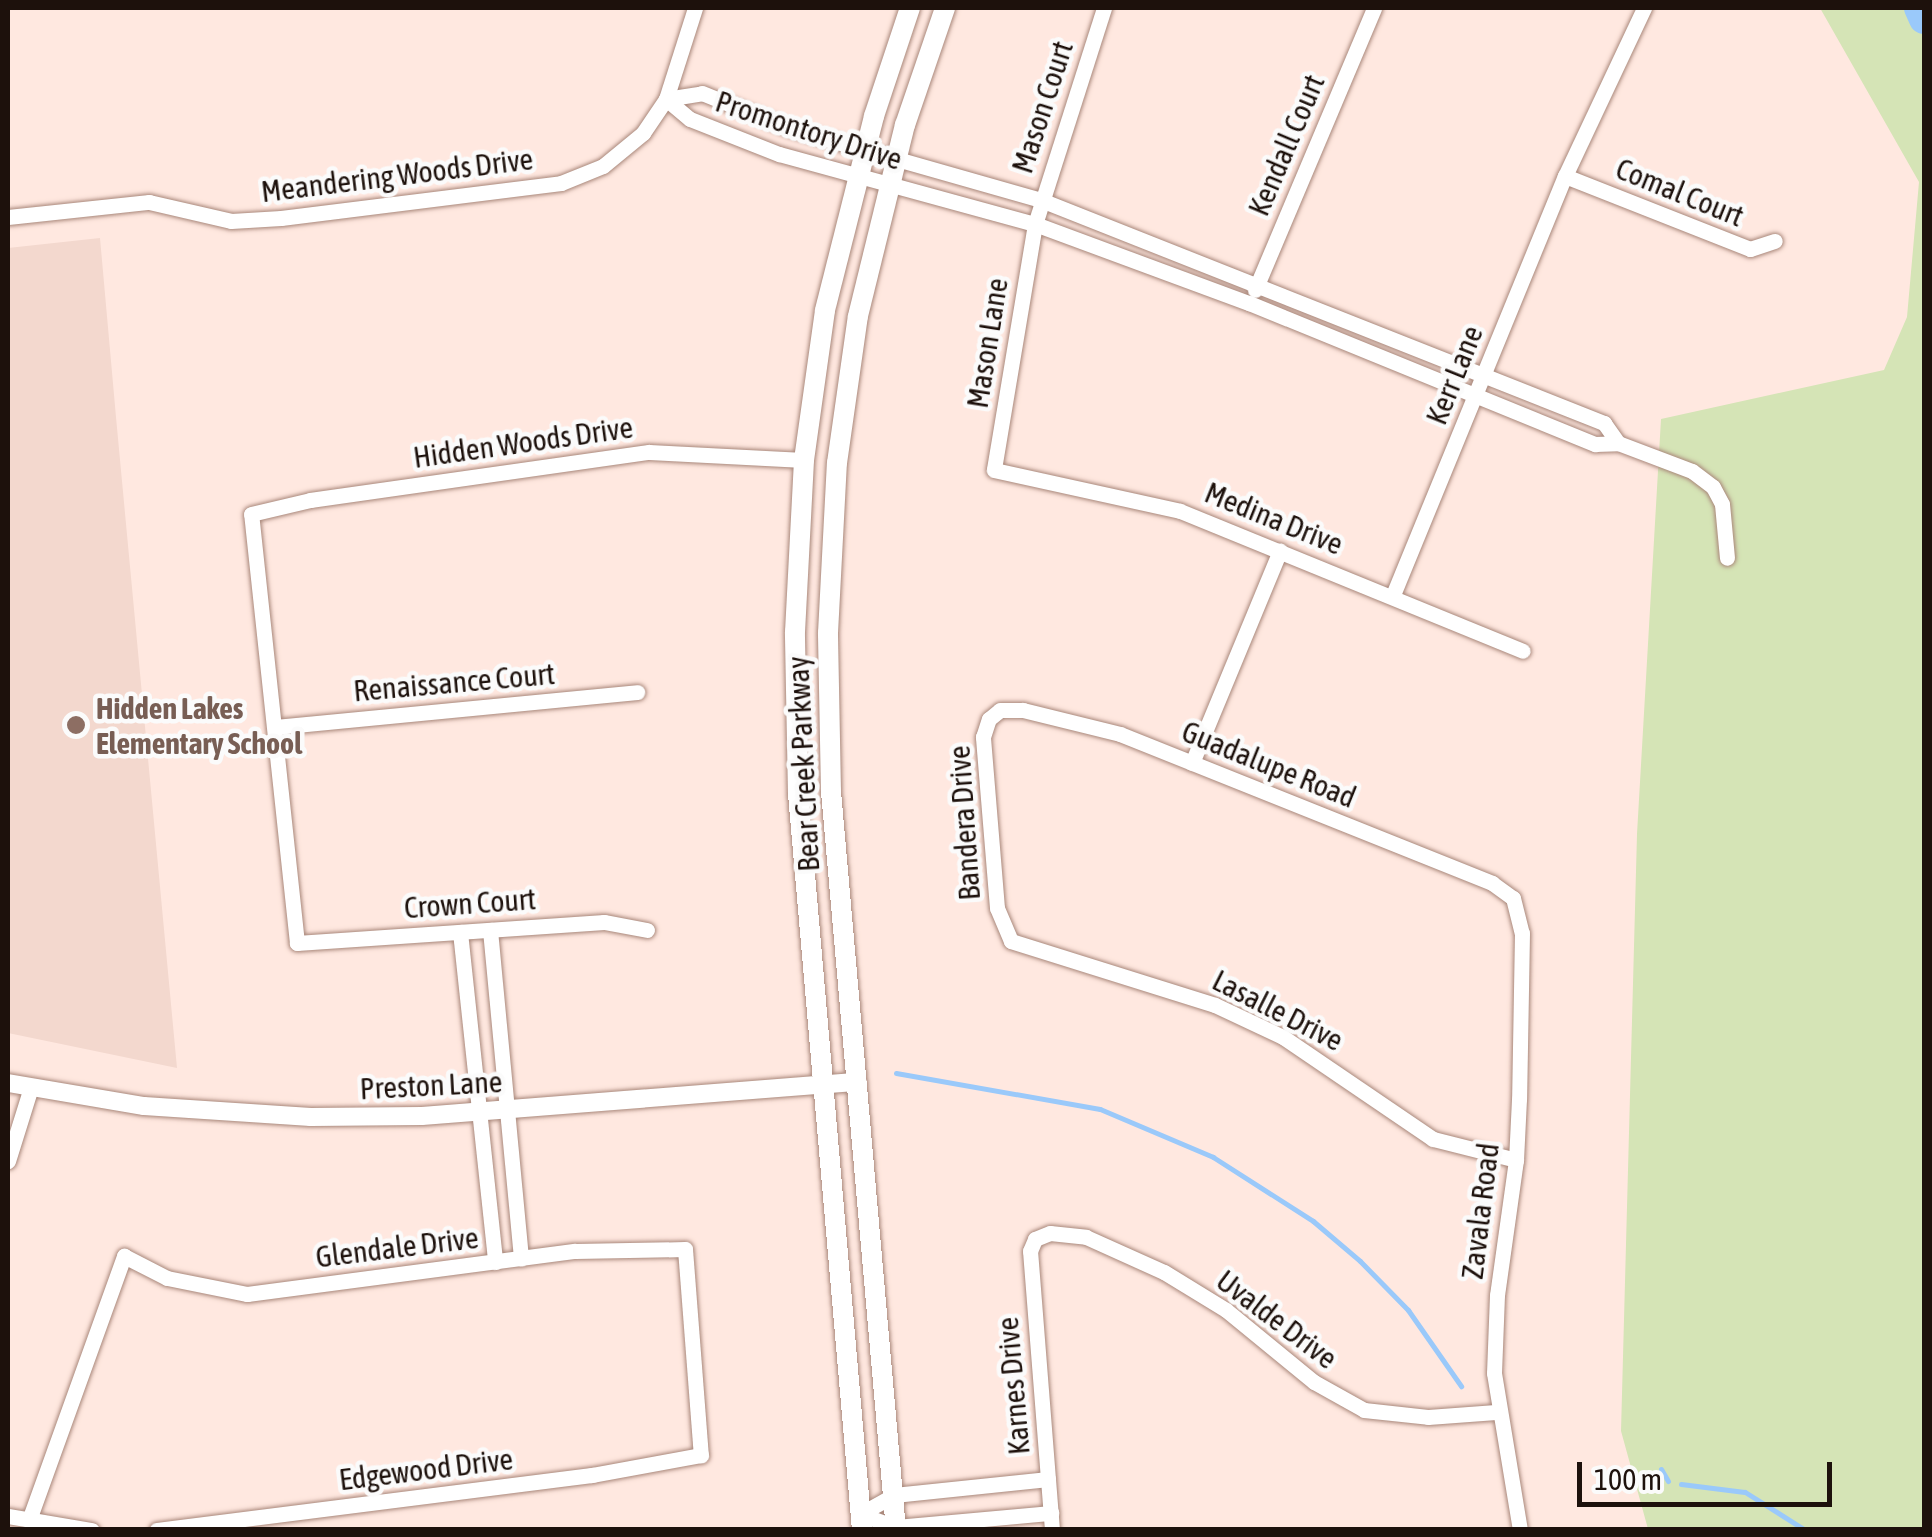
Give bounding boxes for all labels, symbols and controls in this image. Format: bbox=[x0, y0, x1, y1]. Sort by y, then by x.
street label: Mason Court bbox=[1004, 36, 1080, 178]
street label: Kendall Court bbox=[1240, 69, 1332, 221]
street label: Promontory Drive bbox=[711, 83, 907, 177]
street label: Meandering Woods Drive bbox=[259, 140, 535, 210]
street label: Comal Court bbox=[1611, 150, 1749, 234]
street label: Mason Lane bbox=[959, 275, 1015, 411]
street label: Kerr Lane bbox=[1418, 320, 1490, 430]
street label: Hidden Woods Drive bbox=[411, 409, 635, 475]
street label: Medina Drive bbox=[1200, 474, 1348, 562]
street label: Renaissance Court bbox=[352, 655, 556, 709]
street label: Bear Creek Parkway bbox=[779, 655, 827, 873]
place label: Hidden Lakes Elementary School bbox=[96, 690, 302, 760]
street label: Guadalupe Road bbox=[1177, 713, 1361, 815]
marker: Hidden Lakes Elementary School bbox=[65, 714, 87, 736]
street label: Bandera Drive bbox=[941, 744, 987, 902]
street label: Crown Court bbox=[403, 880, 537, 926]
street label: Lasalle Drive bbox=[1207, 962, 1349, 1058]
street label: Preston Lane bbox=[359, 1063, 503, 1107]
street label: Zavala Road bbox=[1454, 1141, 1506, 1281]
street label: Glendale Drive bbox=[314, 1219, 480, 1275]
street label: Uvalde Drive bbox=[1210, 1262, 1344, 1376]
street label: Karnes Drive bbox=[989, 1316, 1037, 1456]
street label: Edgewood Drive bbox=[337, 1440, 515, 1498]
scale bar bbox=[1582, 1442, 1837, 1504]
text: 100 m bbox=[1594, 1462, 1662, 1496]

